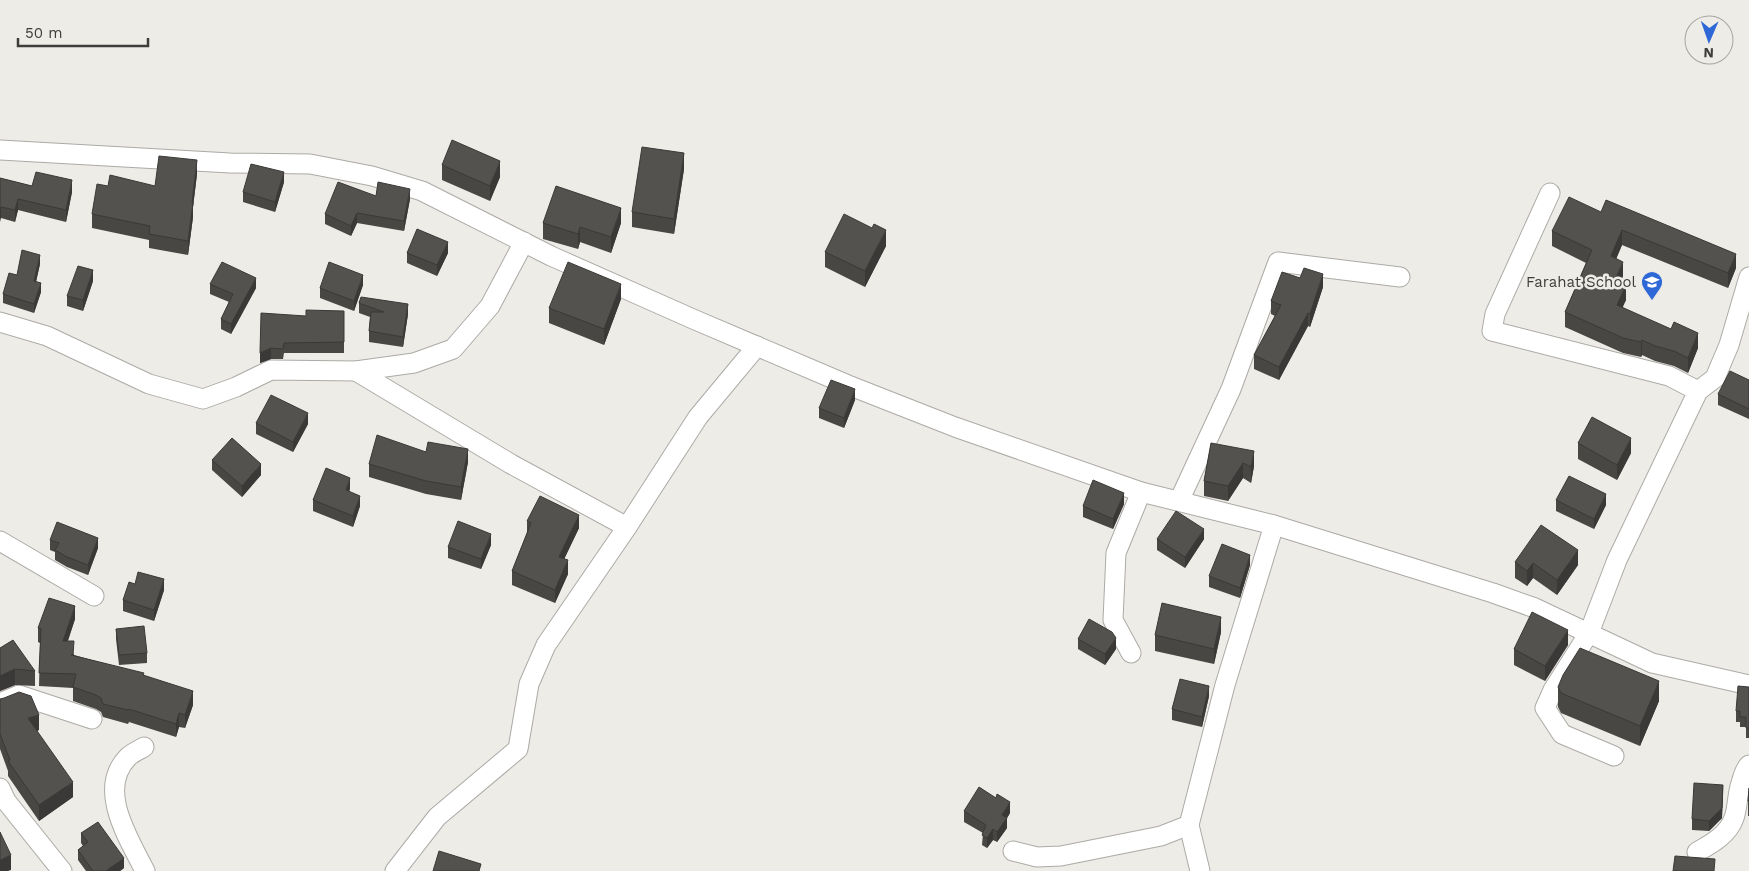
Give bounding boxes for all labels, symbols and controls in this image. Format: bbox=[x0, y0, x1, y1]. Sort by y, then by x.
scale bar bbox=[18, 15, 148, 47]
north arrow bbox=[1684, 15, 1734, 65]
text: 50 m bbox=[25, 24, 62, 42]
text: N bbox=[1703, 45, 1714, 61]
school or university icon: Farahat School bbox=[1640, 270, 1664, 301]
place label: Farahat School bbox=[1526, 273, 1636, 291]

